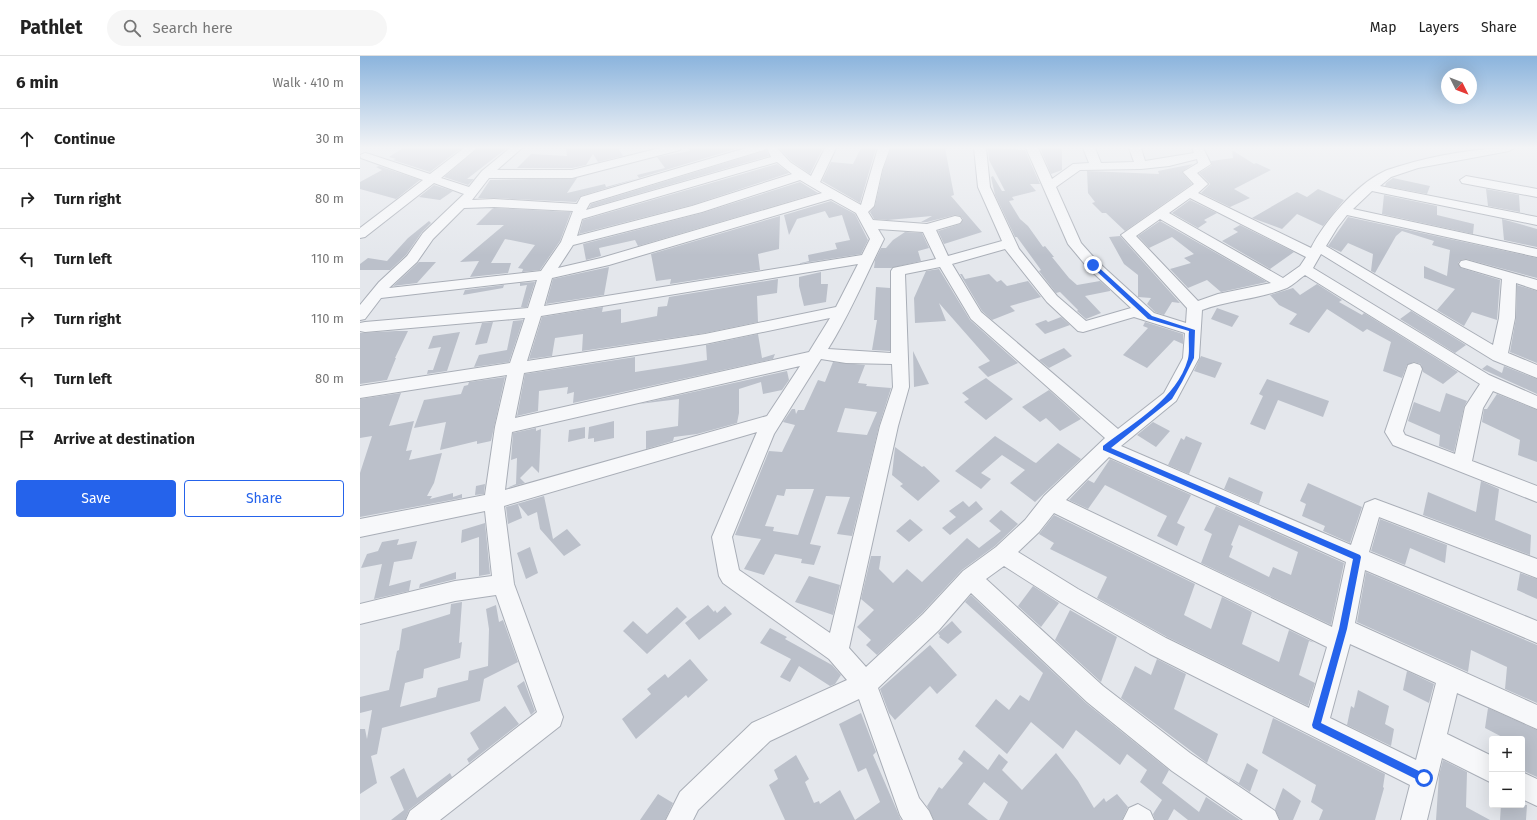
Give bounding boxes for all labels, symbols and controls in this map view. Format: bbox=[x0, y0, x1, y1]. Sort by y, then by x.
search box bbox=[107, 10, 387, 46]
text: Pathlet bbox=[20, 16, 83, 39]
icon: search bbox=[121, 17, 143, 39]
text: Search here bbox=[153, 19, 233, 37]
text: Map bbox=[1370, 19, 1396, 36]
text: Layers bbox=[1418, 19, 1459, 36]
text: Share bbox=[1481, 19, 1517, 36]
north arrow bbox=[1441, 68, 1477, 104]
text: 6 min bbox=[16, 72, 59, 93]
text: Walk · 410 m bbox=[273, 75, 344, 90]
icon: ahead bbox=[16, 128, 38, 150]
text: Continue bbox=[54, 130, 115, 148]
text: 30 m bbox=[316, 131, 344, 146]
icon: right bbox=[16, 188, 38, 210]
text: Turn right bbox=[54, 190, 121, 208]
text: 80 m bbox=[315, 191, 344, 206]
icon: left bbox=[16, 248, 38, 270]
text: Turn left bbox=[54, 250, 112, 268]
text: 110 m bbox=[311, 251, 344, 266]
route end bbox=[1084, 256, 1102, 274]
icon: right bbox=[16, 308, 38, 330]
text: Turn right bbox=[54, 310, 121, 328]
text: 110 m bbox=[311, 311, 344, 326]
icon: left bbox=[16, 368, 38, 390]
text: Turn left bbox=[54, 370, 112, 388]
text: 80 m bbox=[315, 371, 344, 386]
icon: arrive bbox=[16, 428, 38, 450]
text: Arrive at destination bbox=[54, 430, 195, 448]
button: Save bbox=[16, 480, 176, 517]
button: Share bbox=[184, 480, 344, 517]
map controls bbox=[1489, 736, 1525, 808]
button: + bbox=[1489, 736, 1525, 772]
route start bbox=[1415, 769, 1433, 787]
button: − bbox=[1489, 772, 1525, 808]

